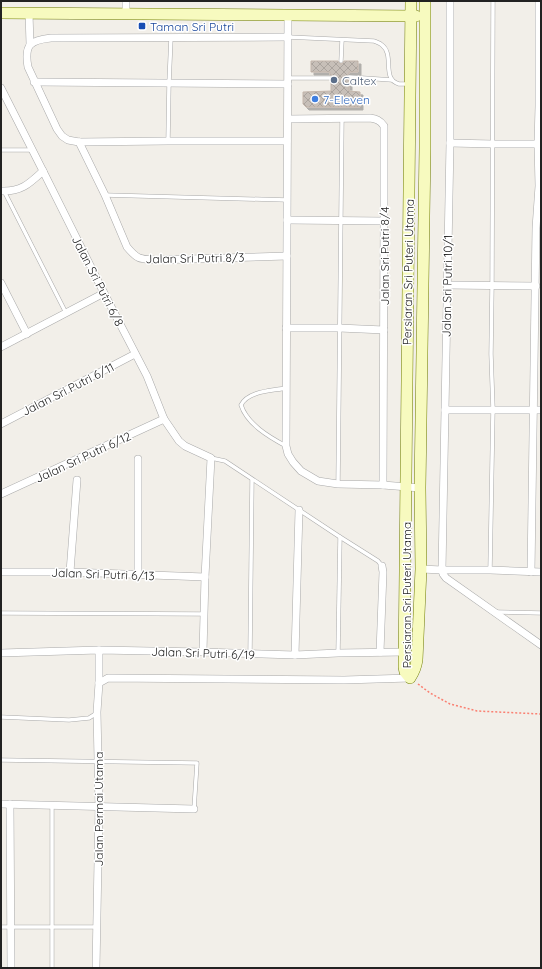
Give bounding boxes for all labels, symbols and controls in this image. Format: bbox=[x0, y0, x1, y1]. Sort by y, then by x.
place label: Taman Sri Putri bbox=[150, 19, 234, 34]
marker: Taman Sri Putri bbox=[137, 21, 147, 31]
place label: Caltex bbox=[342, 73, 377, 88]
marker: Caltex bbox=[329, 75, 339, 85]
place label: 7-Eleven bbox=[323, 92, 370, 107]
marker: 7-Eleven bbox=[310, 94, 320, 104]
street label: Persiaran Sri Puteri Utama bbox=[399, 199, 417, 345]
street label: Jalan Sri Putri 8/4 bbox=[377, 206, 392, 306]
street label: Jalan Sri Putri 6/8 bbox=[69, 233, 127, 329]
street label: Jalan Sri Putri 10/1 bbox=[439, 235, 455, 337]
street label: Jalan Sri Putri 8/3 bbox=[145, 250, 245, 266]
street label: Jalan Sri Putri 6/11 bbox=[19, 359, 117, 419]
street label: Jalan Sri Putri 6/12 bbox=[33, 428, 134, 486]
street label: Persiaran Sri Puteri Utama bbox=[399, 522, 414, 668]
street label: Jalan Sri Putri 6/13 bbox=[51, 565, 155, 583]
street label: Jalan Sri Putri 6/19 bbox=[151, 644, 255, 662]
street label: Jalan Permai Utama bbox=[91, 752, 106, 867]

